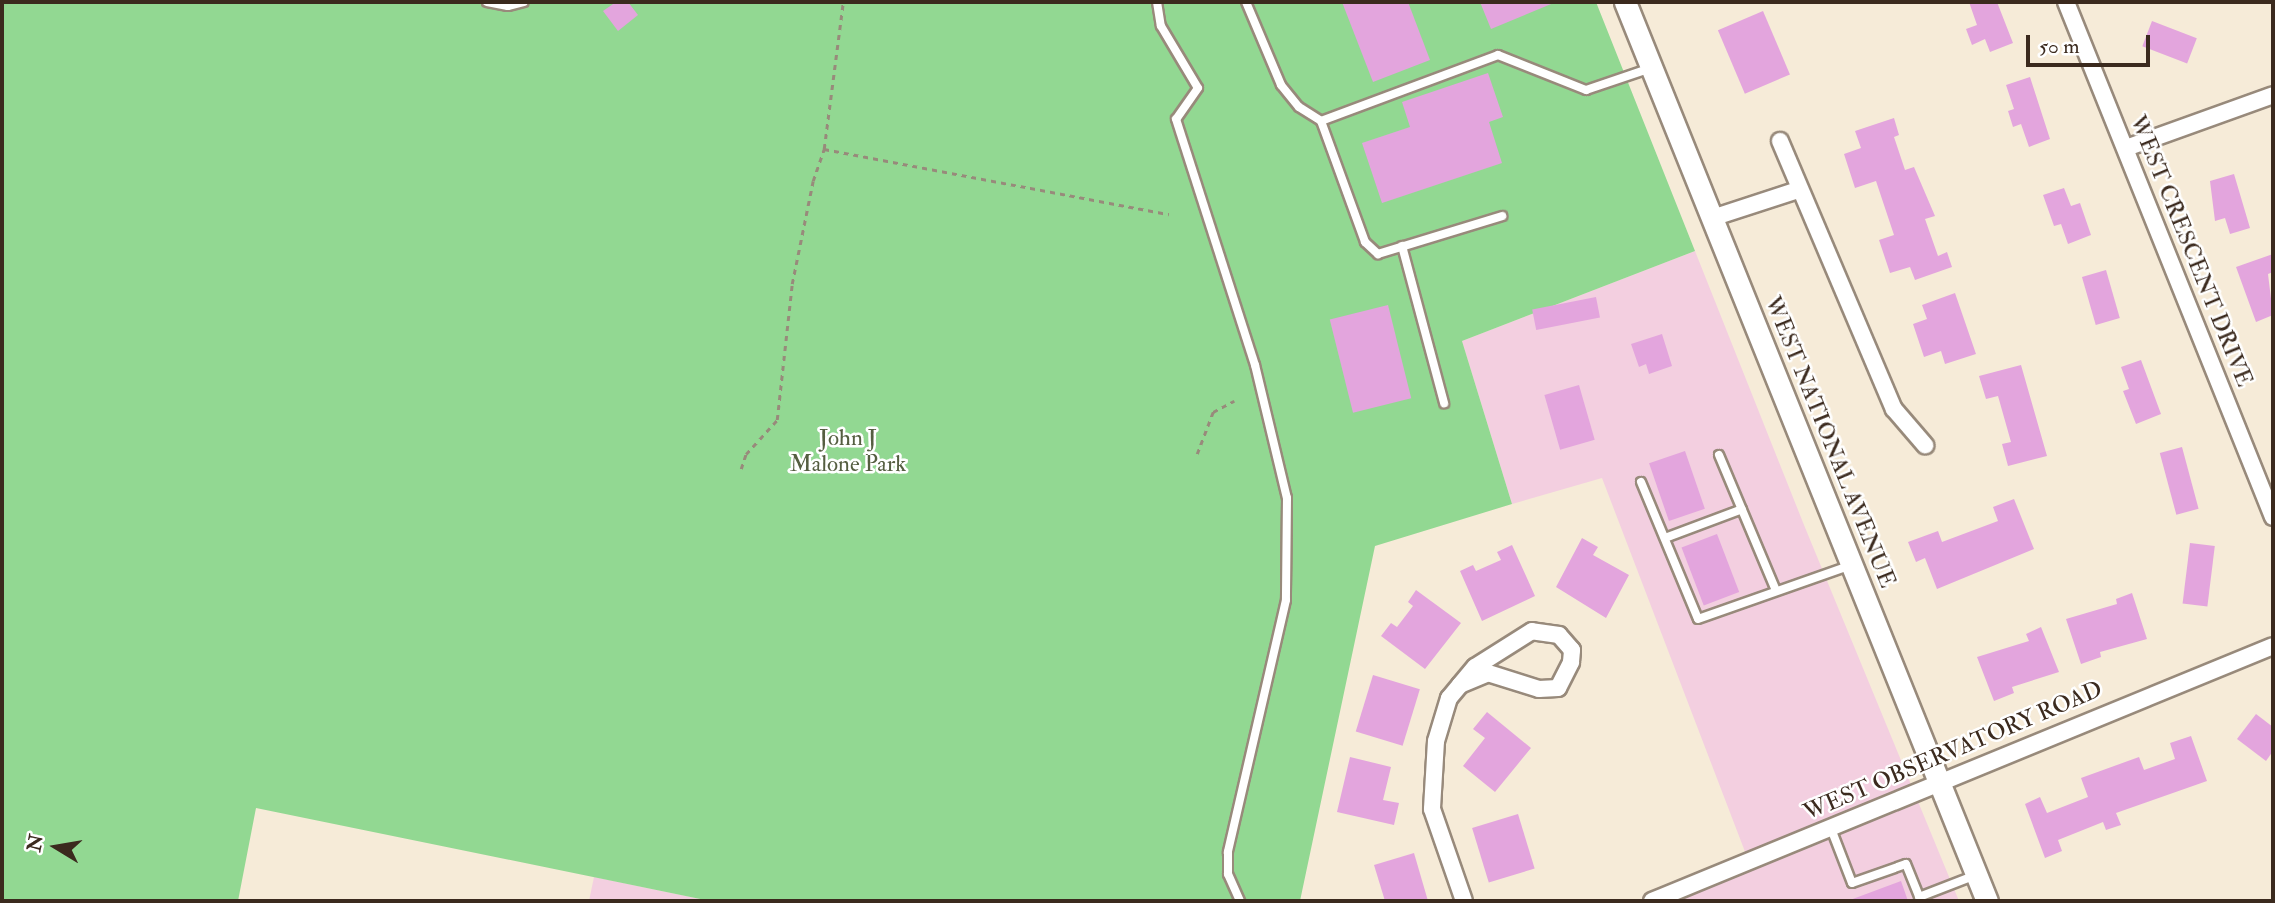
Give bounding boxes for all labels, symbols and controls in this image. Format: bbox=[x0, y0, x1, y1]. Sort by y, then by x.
scale bar bbox=[2030, 21, 2154, 65]
text: 50 m bbox=[2039, 33, 2080, 60]
street label: WEST CRESCENT DRIVE bbox=[2124, 111, 2258, 391]
street label: WEST NATIONAL AVENUE bbox=[1759, 292, 1901, 592]
park label: John J Malone Park bbox=[790, 424, 906, 478]
street label: WEST OBSERVATORY ROAD bbox=[1800, 675, 2106, 827]
north arrow bbox=[21, 812, 91, 882]
text: N bbox=[22, 832, 49, 854]

